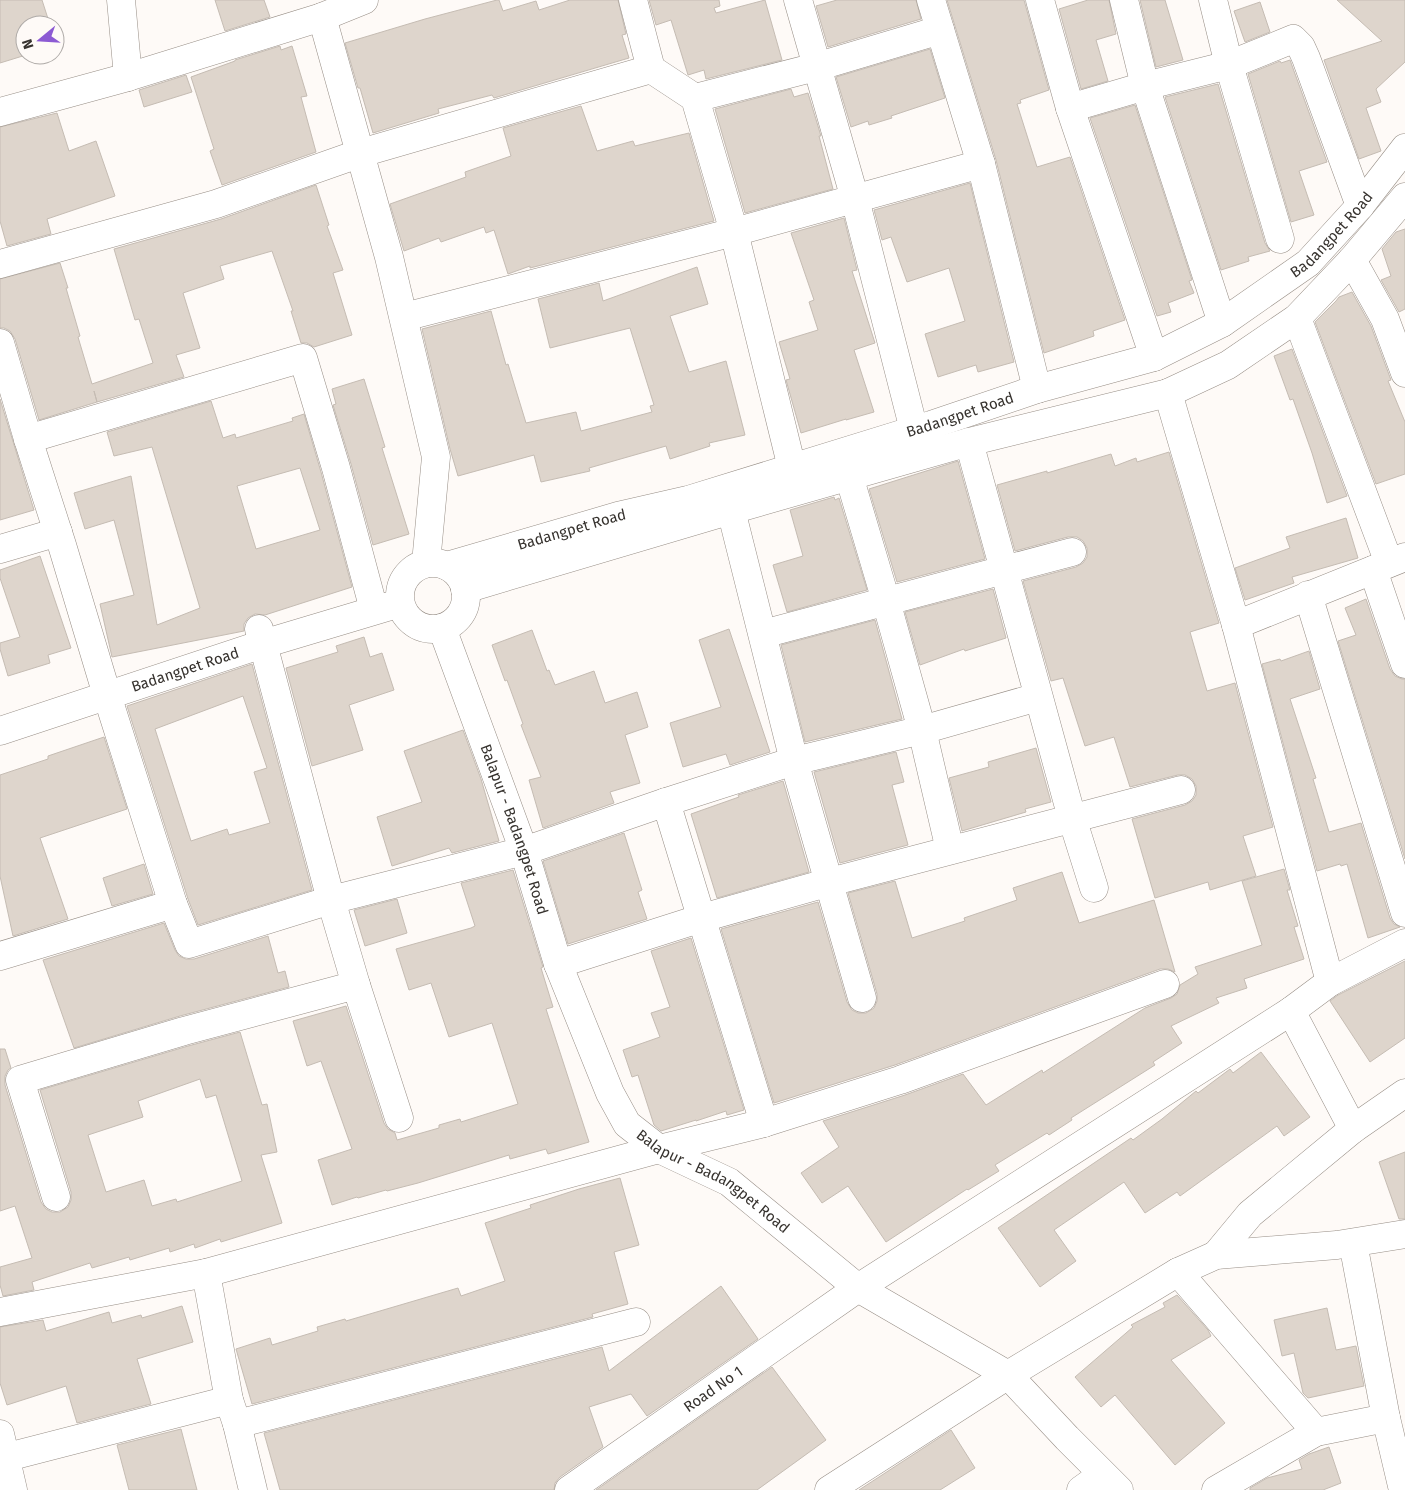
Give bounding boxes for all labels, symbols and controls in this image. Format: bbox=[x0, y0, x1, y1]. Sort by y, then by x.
north arrow bbox=[15, 15, 65, 65]
text: N bbox=[19, 37, 38, 51]
street label: Badangpet Road bbox=[1287, 188, 1377, 282]
street label: Badangpet Road bbox=[904, 389, 1016, 441]
street label: Badangpet Road bbox=[515, 505, 628, 554]
street label: Badangpet Road bbox=[129, 644, 241, 696]
street label: Balapur - Badangpet Road bbox=[476, 742, 552, 917]
street label: Balapur - Badangpet Road bbox=[633, 1126, 793, 1237]
street label: Road No 1 bbox=[680, 1362, 746, 1416]

